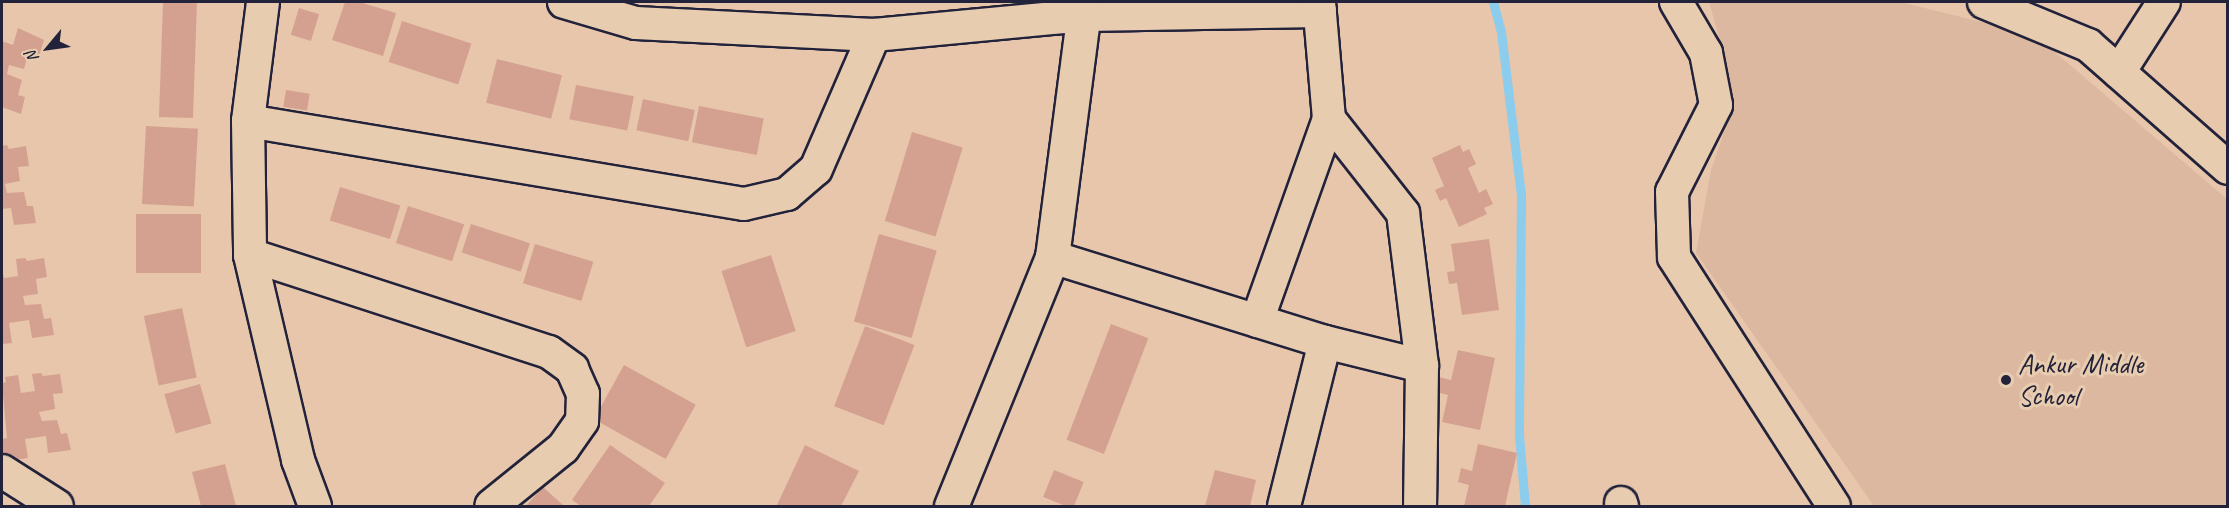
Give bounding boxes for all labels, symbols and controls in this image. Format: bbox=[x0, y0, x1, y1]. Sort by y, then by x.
north arrow bbox=[18, 18, 78, 78]
text: N bbox=[21, 48, 43, 66]
place label: Ankur Middle School bbox=[2018, 347, 2143, 413]
marker: Ankur Middle School bbox=[1999, 373, 2013, 387]

